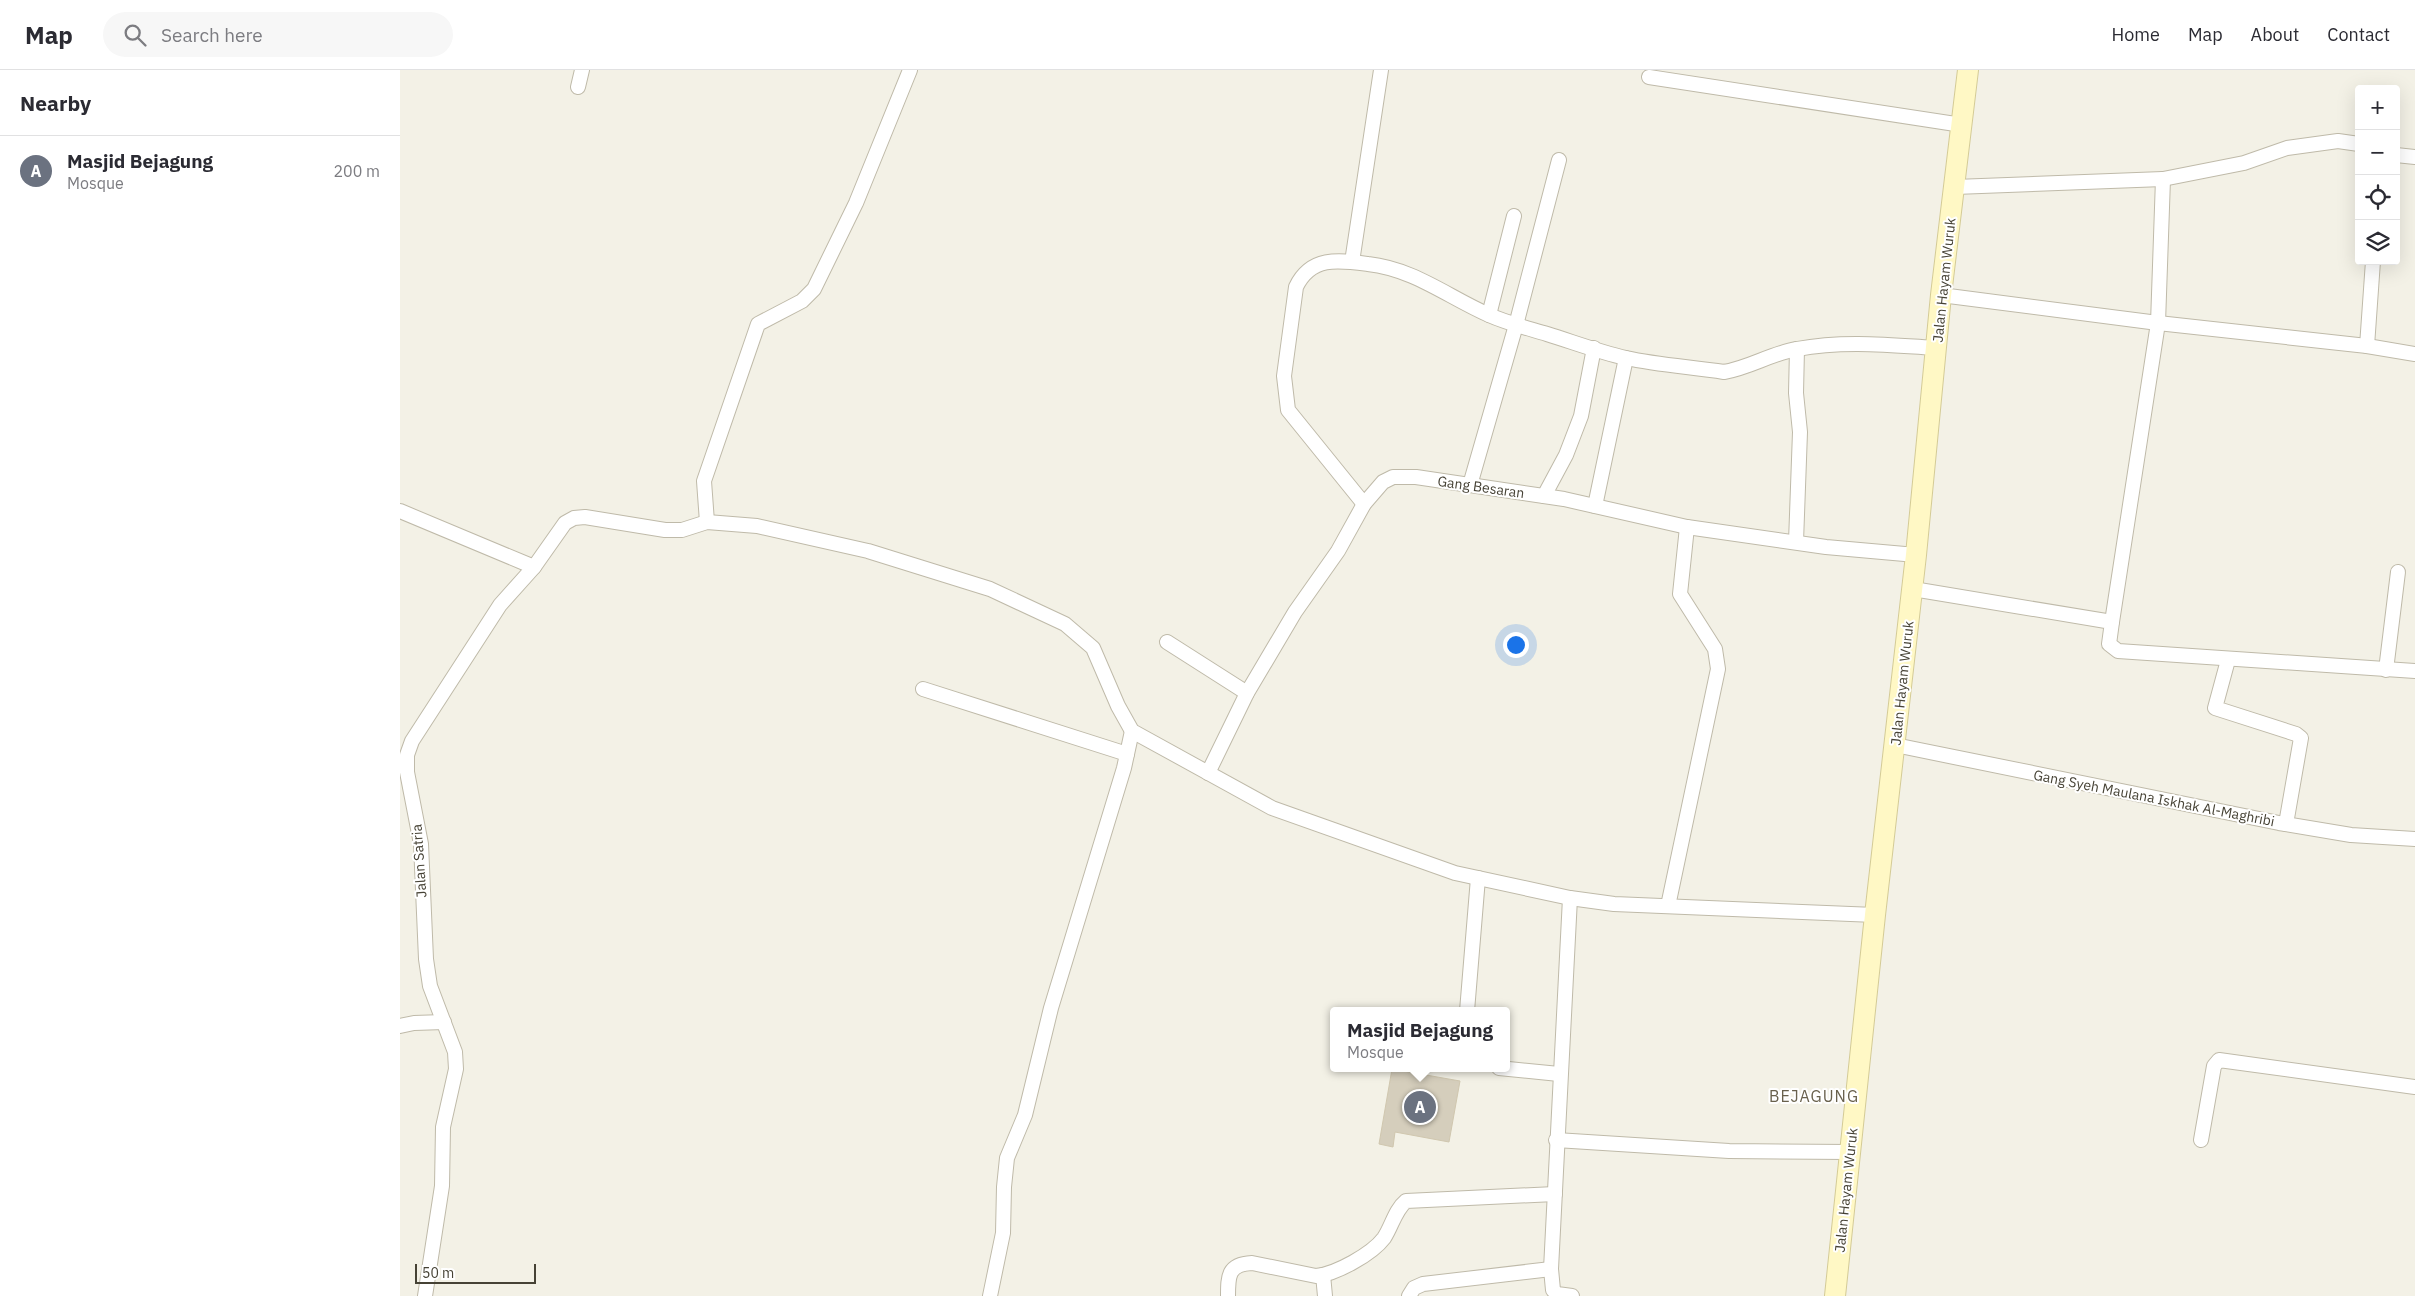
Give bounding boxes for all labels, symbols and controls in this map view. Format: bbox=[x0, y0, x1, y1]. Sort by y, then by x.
search box bbox=[103, 12, 453, 57]
text: Map bbox=[25, 19, 73, 51]
icon: search bbox=[121, 21, 149, 49]
text: Search here bbox=[161, 23, 263, 47]
text: Home bbox=[2112, 23, 2160, 46]
text: Map bbox=[2188, 23, 2223, 46]
text: About bbox=[2251, 23, 2299, 46]
text: Contact bbox=[2327, 23, 2390, 46]
map controls bbox=[2355, 85, 2400, 265]
button: + bbox=[2355, 85, 2400, 130]
text: Nearby bbox=[20, 89, 91, 117]
button: − bbox=[2355, 130, 2400, 175]
text: Masjid Bejagung bbox=[67, 149, 213, 173]
text: A bbox=[31, 161, 41, 181]
text: 200 m bbox=[333, 161, 380, 181]
text: Mosque bbox=[67, 173, 124, 193]
button: locate bbox=[2355, 175, 2400, 220]
street label: Jalan Hayam Wuruk bbox=[1929, 216, 1960, 343]
button: layers bbox=[2355, 220, 2400, 265]
street label: Gang Besaran bbox=[1436, 472, 1526, 502]
street label: Jalan Hayam Wuruk bbox=[1887, 619, 1918, 746]
your location bbox=[1503, 632, 1529, 658]
street label: Gang Syeh Maulana Iskhak Al-Maghribi bbox=[2032, 766, 2276, 830]
street label: Jalan Satria bbox=[407, 823, 431, 898]
popup bbox=[1330, 1007, 1510, 1072]
text: Masjid Bejagung bbox=[1347, 1018, 1493, 1042]
text: Mosque bbox=[1347, 1042, 1404, 1062]
district label: BEJAGUNG bbox=[1769, 1086, 1859, 1106]
pin: A bbox=[1404, 1088, 1436, 1126]
street label: Jalan Hayam Wuruk bbox=[1831, 1126, 1862, 1253]
scale bar bbox=[415, 1261, 536, 1284]
text: 50 m bbox=[422, 1264, 454, 1282]

